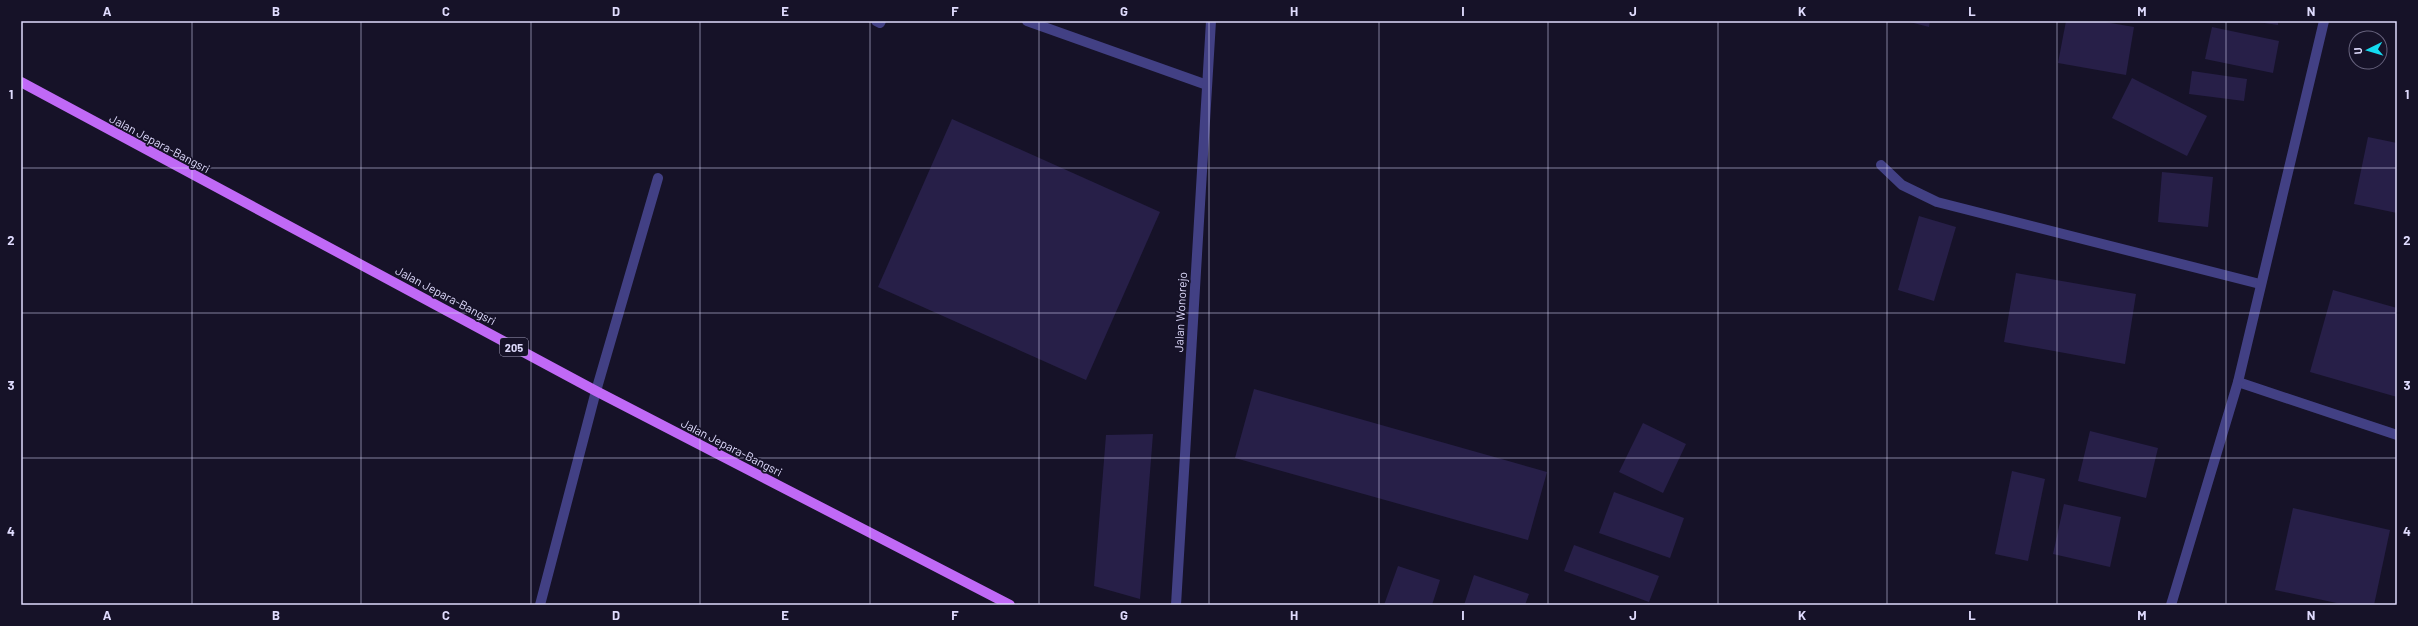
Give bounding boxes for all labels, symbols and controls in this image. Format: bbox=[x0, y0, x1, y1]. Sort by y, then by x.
text: A bbox=[103, 3, 112, 19]
text: B bbox=[272, 3, 280, 19]
text: C bbox=[442, 3, 450, 19]
text: D bbox=[612, 3, 620, 19]
text: E bbox=[781, 3, 789, 19]
text: F bbox=[951, 3, 959, 19]
text: G bbox=[1120, 3, 1128, 19]
text: H bbox=[1290, 3, 1298, 19]
text: I bbox=[1461, 3, 1465, 19]
text: J bbox=[1629, 3, 1637, 19]
text: K bbox=[1798, 3, 1806, 19]
text: L bbox=[1968, 3, 1976, 19]
text: M bbox=[2137, 3, 2147, 19]
text: N bbox=[2307, 3, 2315, 19]
north arrow bbox=[2348, 30, 2388, 70]
text: U bbox=[2351, 47, 2364, 55]
text: 1 bbox=[9, 86, 13, 102]
text: 1 bbox=[2405, 86, 2409, 102]
street label: Jalan Jepara-Bangsri bbox=[107, 111, 213, 175]
text: 2 bbox=[7, 232, 15, 248]
text: 2 bbox=[2403, 232, 2411, 248]
street label: Jalan Jepara-Bangsri bbox=[393, 263, 499, 327]
street label: Jalan Wonorejo bbox=[1171, 271, 1189, 353]
road number: 205 bbox=[500, 338, 528, 356]
text: 3 bbox=[7, 377, 15, 393]
text: 3 bbox=[2403, 377, 2411, 393]
street label: Jalan Jepara-Bangsri bbox=[679, 415, 785, 479]
text: 4 bbox=[7, 523, 15, 539]
text: 4 bbox=[2403, 523, 2411, 539]
text: A bbox=[103, 607, 112, 623]
text: B bbox=[272, 607, 280, 623]
text: C bbox=[442, 607, 450, 623]
text: D bbox=[612, 607, 620, 623]
text: E bbox=[781, 607, 789, 623]
text: F bbox=[951, 607, 959, 623]
text: G bbox=[1120, 607, 1128, 623]
text: H bbox=[1290, 607, 1298, 623]
text: I bbox=[1461, 607, 1465, 623]
text: J bbox=[1629, 607, 1637, 623]
text: K bbox=[1798, 607, 1806, 623]
text: L bbox=[1968, 607, 1976, 623]
text: M bbox=[2137, 607, 2147, 623]
text: N bbox=[2307, 607, 2315, 623]

